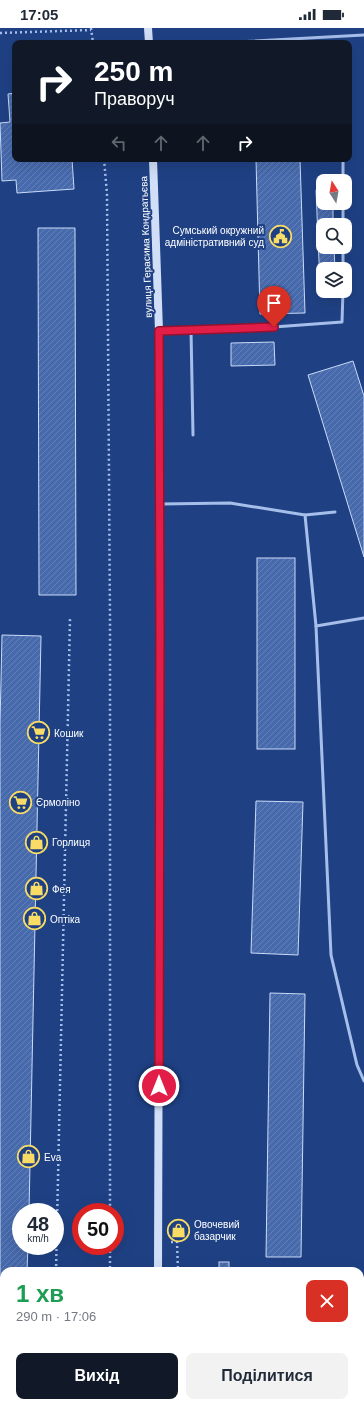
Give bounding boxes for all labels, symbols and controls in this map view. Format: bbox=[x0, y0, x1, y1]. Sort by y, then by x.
text: 17:05 bbox=[20, 6, 58, 23]
icon: right bbox=[28, 56, 80, 108]
text: 250 m bbox=[94, 56, 173, 87]
text: Праворуч bbox=[94, 89, 175, 109]
icon: left bbox=[108, 132, 130, 154]
icon: ahead bbox=[150, 132, 172, 154]
icon: ahead bbox=[192, 132, 214, 154]
icon: right bbox=[234, 132, 256, 154]
north arrow bbox=[316, 174, 352, 210]
map controls bbox=[316, 174, 352, 298]
street label: вулиця Герасима Кондратьєва bbox=[138, 176, 154, 318]
button: search bbox=[316, 218, 352, 254]
public building icon: Сумський окружний адміністративний суд bbox=[267, 223, 293, 249]
place label: Сумський окружний адміністративний суд bbox=[165, 225, 264, 248]
button: layers bbox=[316, 262, 352, 298]
pin bbox=[257, 286, 291, 327]
icon: arrive bbox=[263, 292, 285, 314]
supermarket icon: Кошик bbox=[26, 720, 52, 746]
place label: Кошик bbox=[54, 728, 84, 739]
supermarket icon: Єрмоліно bbox=[8, 789, 34, 815]
place label: Єрмоліно bbox=[36, 797, 81, 808]
shop icon: Горлиця bbox=[24, 829, 50, 855]
place label: Горлиця bbox=[52, 837, 90, 848]
shop icon: Фея bbox=[23, 876, 49, 902]
place label: Фея bbox=[52, 884, 71, 895]
shop icon: Оптіка bbox=[22, 906, 48, 932]
place label: Оптіка bbox=[50, 914, 81, 925]
position arrow bbox=[138, 1065, 180, 1107]
shop icon: Eva bbox=[15, 1144, 41, 1170]
place label: Eva bbox=[44, 1152, 62, 1163]
speed limit sign: 50 bbox=[72, 1203, 124, 1255]
text: 48 bbox=[27, 1213, 49, 1235]
shop icon: Овочевий базарчик bbox=[165, 1217, 191, 1243]
place label: Овочевий базарчик bbox=[194, 1219, 240, 1242]
text: km/h bbox=[27, 1233, 49, 1244]
text: 1 хв bbox=[16, 1280, 64, 1307]
button: close bbox=[306, 1280, 348, 1322]
text: 290 m · 17:06 bbox=[16, 1309, 96, 1324]
button: Вихід bbox=[16, 1353, 178, 1399]
button: Поділитися bbox=[186, 1353, 348, 1399]

